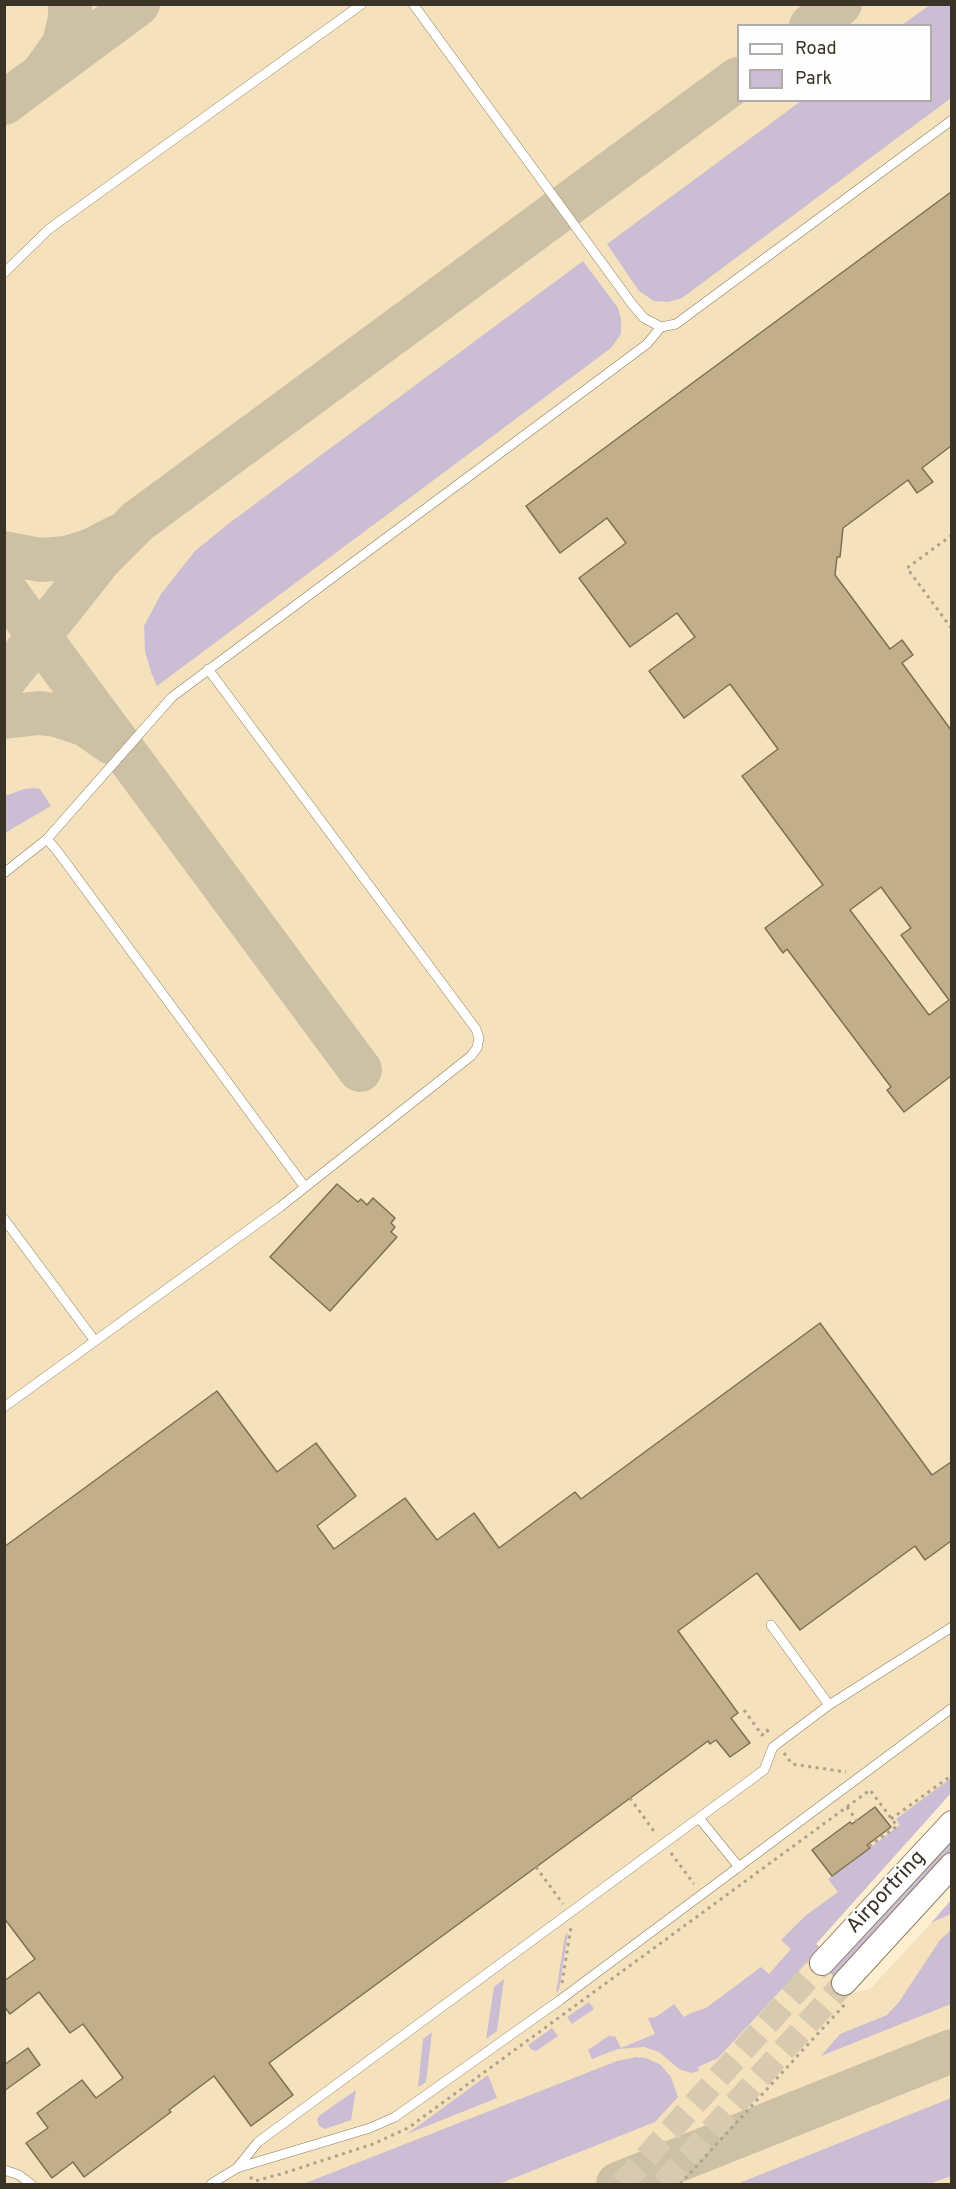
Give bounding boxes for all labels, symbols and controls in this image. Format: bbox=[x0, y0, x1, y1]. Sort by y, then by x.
legend bbox=[737, 24, 932, 102]
text: Road bbox=[795, 38, 837, 61]
text: Park bbox=[795, 68, 832, 91]
street label: Airportring bbox=[842, 1846, 932, 1940]

